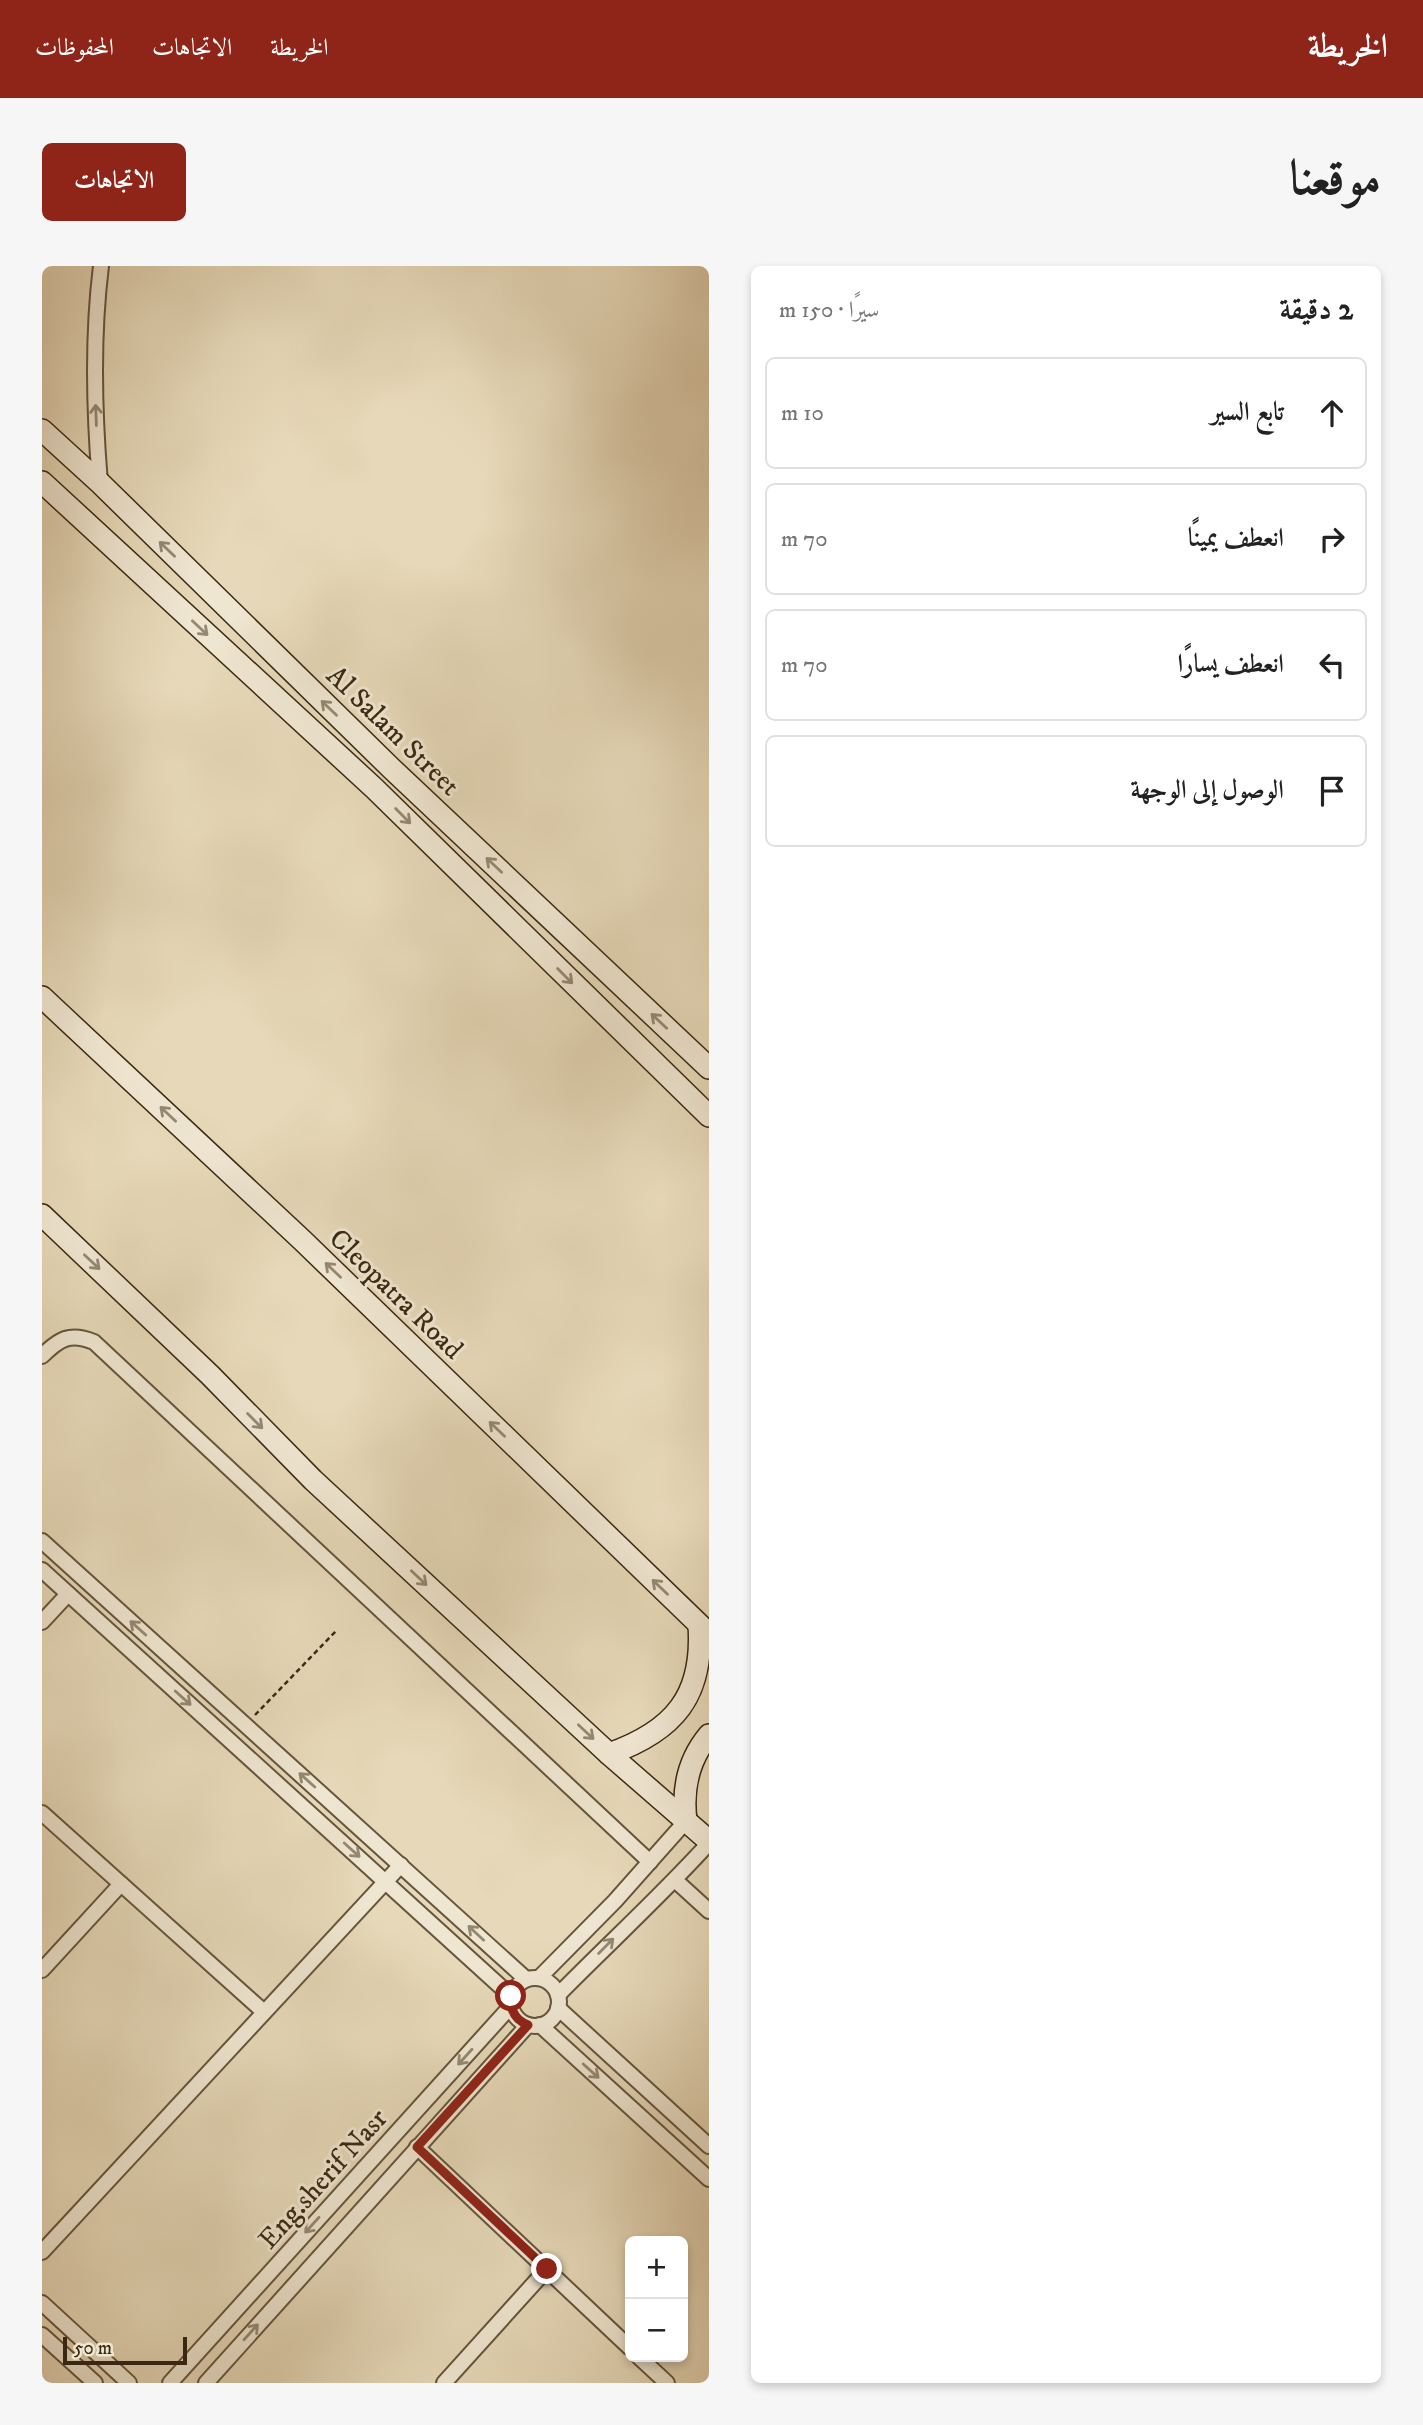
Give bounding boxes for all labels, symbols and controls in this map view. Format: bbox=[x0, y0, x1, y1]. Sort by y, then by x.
text: الخريطة bbox=[1308, 27, 1388, 68]
text: المحفوظات bbox=[35, 33, 114, 63]
text: الاتجاهات bbox=[152, 33, 232, 63]
text: الخريطة bbox=[270, 33, 329, 63]
button: الاتجاهات bbox=[42, 143, 186, 221]
text: موقعنا bbox=[1289, 149, 1381, 211]
text: 2 دقيقة bbox=[1279, 292, 1353, 329]
text: سيرًا · 150 m bbox=[779, 296, 879, 325]
icon: ahead bbox=[1313, 394, 1351, 432]
text: تابع السير bbox=[1211, 396, 1284, 429]
text: 10 m bbox=[781, 399, 824, 428]
one-way arrow bbox=[89, 404, 102, 427]
icon: right bbox=[1313, 520, 1351, 558]
text: انعطف يمينًا bbox=[1188, 522, 1284, 555]
text: 70 m bbox=[781, 525, 828, 554]
one-way arrow bbox=[159, 540, 176, 557]
one-way arrow bbox=[191, 619, 208, 636]
icon: left bbox=[1313, 646, 1351, 684]
text: انعطف يسارًا bbox=[1177, 648, 1284, 681]
text: 70 m bbox=[781, 651, 828, 680]
street label: Al Salam Street bbox=[319, 659, 467, 804]
one-way arrow bbox=[321, 699, 338, 716]
icon: arrive bbox=[1313, 772, 1351, 810]
text: الوصول إلى الوجهة bbox=[1130, 774, 1284, 807]
one-way arrow bbox=[394, 807, 411, 824]
one-way arrow bbox=[485, 857, 503, 873]
one-way arrow bbox=[556, 967, 573, 984]
one-way arrow bbox=[651, 1013, 668, 1030]
one-way arrow bbox=[159, 1106, 177, 1122]
street label: Cleopatra Road bbox=[321, 1221, 470, 1367]
one-way arrow bbox=[83, 1253, 100, 1270]
one-way arrow bbox=[325, 1262, 342, 1279]
one-way arrow bbox=[246, 1412, 263, 1429]
one-way arrow bbox=[488, 1420, 505, 1437]
one-way arrow bbox=[410, 1570, 428, 1586]
one-way arrow bbox=[652, 1578, 669, 1595]
one-way arrow bbox=[129, 1620, 147, 1636]
one-way arrow bbox=[174, 1689, 191, 1706]
one-way arrow bbox=[577, 1724, 594, 1741]
one-way arrow bbox=[299, 1772, 316, 1789]
one-way arrow bbox=[343, 1842, 361, 1858]
one-way arrow bbox=[468, 1925, 485, 1942]
one-way arrow bbox=[597, 1938, 614, 1955]
route start bbox=[495, 1980, 526, 2011]
one-way arrow bbox=[457, 2048, 473, 2066]
one-way arrow bbox=[581, 2063, 599, 2079]
street label: Eng.sherif Nasr bbox=[251, 2101, 396, 2256]
one-way arrow bbox=[305, 2216, 321, 2234]
map controls bbox=[625, 2236, 688, 2362]
button: + bbox=[625, 2236, 688, 2299]
route end bbox=[531, 2253, 562, 2284]
button: − bbox=[625, 2299, 688, 2362]
one-way arrow bbox=[243, 2324, 260, 2341]
scale bar bbox=[63, 2334, 187, 2366]
text: 50 m bbox=[74, 2337, 112, 2360]

